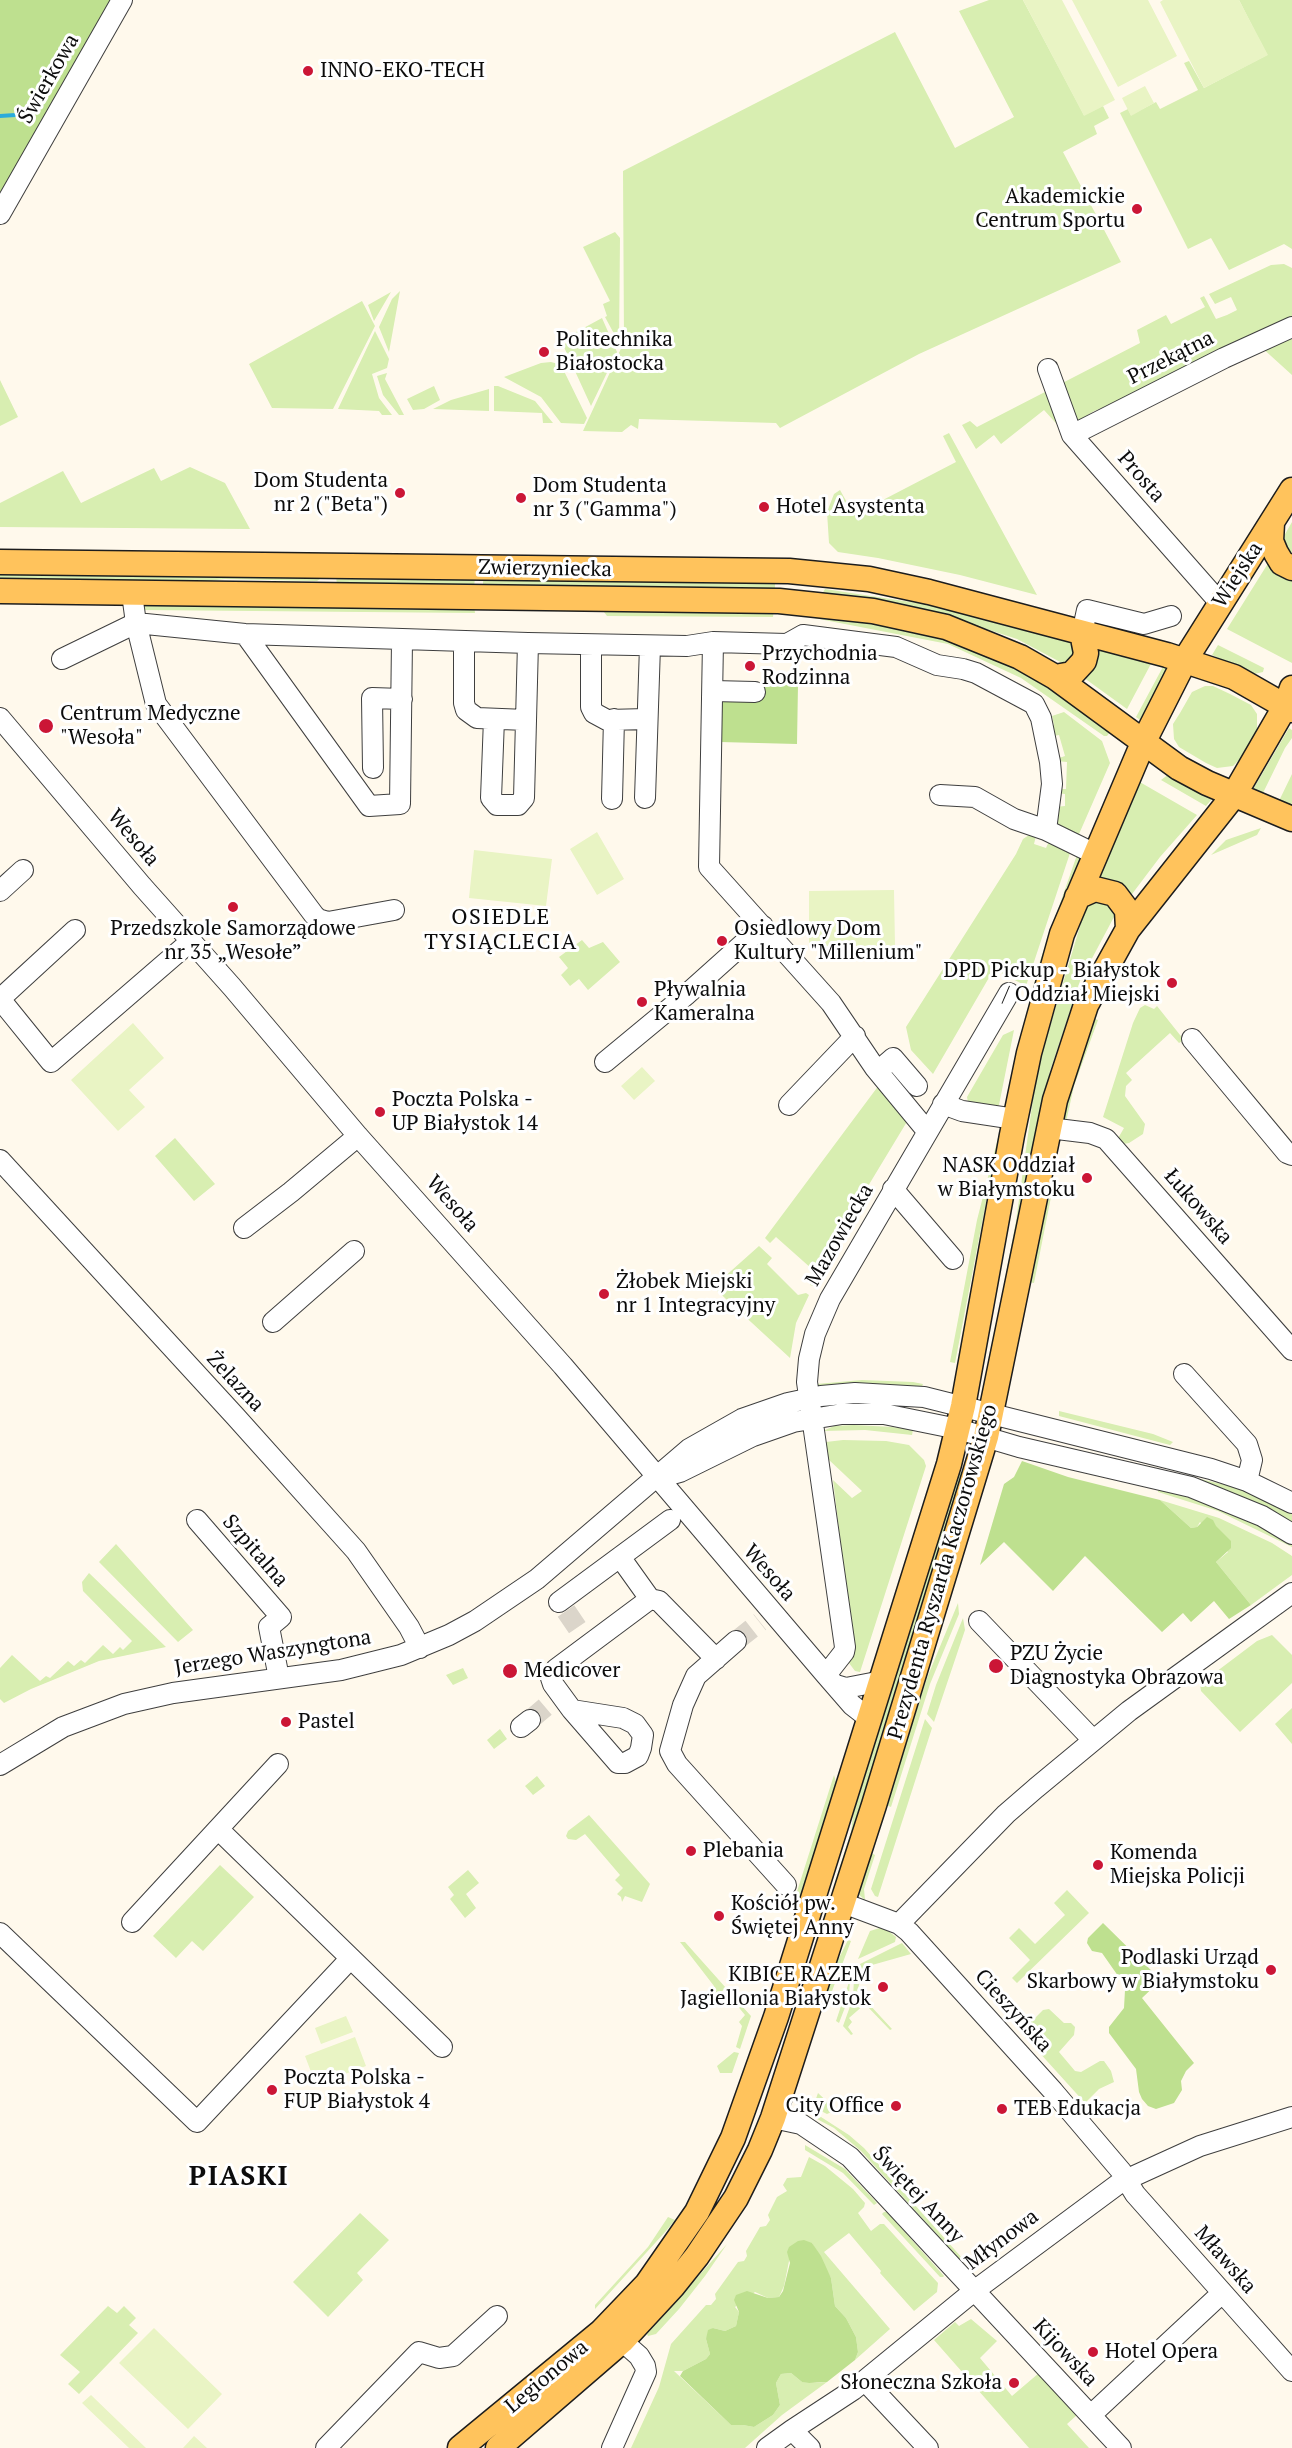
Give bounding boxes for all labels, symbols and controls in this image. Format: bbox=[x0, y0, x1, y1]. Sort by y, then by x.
street label: Świerkowa bbox=[13, 30, 85, 128]
place label: INNO-EKO-TECH bbox=[320, 58, 485, 84]
marker: INNO-EKO-TECH bbox=[301, 64, 315, 78]
place label: Akademickie Centrum Sportu bbox=[975, 184, 1125, 234]
marker: Akademickie Centrum Sportu bbox=[1130, 202, 1144, 216]
street label: Przekątna bbox=[1124, 326, 1218, 390]
place label: Politechnika Białostocka bbox=[556, 327, 673, 377]
marker: Politechnika Białostocka bbox=[537, 345, 551, 359]
street label: Prosta bbox=[1112, 446, 1170, 508]
place label: Dom Studenta nr 2 ("Beta") bbox=[254, 468, 388, 518]
place label: Dom Studenta nr 3 ("Gamma") bbox=[533, 473, 677, 523]
marker: Dom Studenta nr 2 ("Beta") bbox=[393, 486, 407, 500]
marker: Dom Studenta nr 3 ("Gamma") bbox=[514, 491, 528, 505]
place label: Hotel Asystenta bbox=[776, 494, 925, 520]
marker: Hotel Asystenta bbox=[757, 500, 771, 514]
street label: Wiejska bbox=[1208, 537, 1268, 613]
street label: Zwierzyniecka bbox=[478, 555, 612, 583]
place label: Przychodnia Rodzinna bbox=[762, 641, 878, 691]
marker: Przychodnia Rodzinna bbox=[743, 659, 757, 673]
place label: Centrum Medyczne "Wesoła" bbox=[60, 701, 241, 751]
marker: Centrum Medyczne "Wesoła" bbox=[37, 717, 55, 735]
street label: Wesoła bbox=[102, 804, 164, 872]
marker: Przedszkole Samorządowe nr 35 „Wesołe” bbox=[226, 900, 240, 914]
district label: OSIEDLE TYSIĄCLECIA bbox=[424, 905, 578, 956]
place label: Przedszkole Samorządowe nr 35 „Wesołe” bbox=[110, 916, 356, 966]
place label: Osiedlowy Dom Kultury "Millenium" bbox=[734, 916, 923, 966]
marker: Osiedlowy Dom Kultury "Millenium" bbox=[715, 934, 729, 948]
place label: DPD Pickup - Białystok / Oddział Miejski bbox=[944, 958, 1160, 1008]
marker: DPD Pickup - Białystok / Oddział Miejski bbox=[1165, 976, 1179, 990]
place label: Pływalnia Kameralna bbox=[654, 977, 755, 1027]
marker: Pływalnia Kameralna bbox=[635, 995, 649, 1009]
place label: Poczta Polska - UP Białystok 14 bbox=[392, 1087, 538, 1137]
marker: Poczta Polska - UP Białystok 14 bbox=[373, 1105, 387, 1119]
place label: NASK Oddział w Białymstoku bbox=[938, 1153, 1075, 1203]
street label: Łukowska bbox=[1159, 1164, 1237, 1250]
street label: Wesoła bbox=[421, 1170, 483, 1238]
marker: NASK Oddział w Białymstoku bbox=[1080, 1171, 1094, 1185]
street label: Mazowiecka bbox=[801, 1180, 879, 1290]
place label: Żłobek Miejski nr 1 Integracyjny bbox=[616, 1269, 775, 1319]
marker: Żłobek Miejski nr 1 Integracyjny bbox=[597, 1287, 611, 1301]
street label: Żelazna bbox=[201, 1347, 269, 1417]
street label: Prezydenta Ryszarda Kaczorowskiego bbox=[883, 1401, 1003, 1743]
street label: Szpitalna bbox=[217, 1510, 293, 1592]
street label: Wesoła bbox=[738, 1539, 800, 1607]
street label: Jerzego Waszyngtona bbox=[173, 1625, 373, 1681]
place label: PZU Życie Diagnostyka Obrazowa bbox=[1010, 1641, 1224, 1691]
marker: PZU Życie Diagnostyka Obrazowa bbox=[987, 1657, 1005, 1675]
place label: Medicover bbox=[524, 1658, 620, 1684]
marker: Medicover bbox=[501, 1662, 519, 1680]
place label: Pastel bbox=[298, 1709, 355, 1735]
marker: Pastel bbox=[279, 1715, 293, 1729]
place label: Plebania bbox=[703, 1838, 784, 1864]
place label: Komenda Miejska Policji bbox=[1110, 1840, 1245, 1890]
marker: Plebania bbox=[684, 1844, 698, 1858]
marker: Komenda Miejska Policji bbox=[1091, 1858, 1105, 1872]
place label: Kościół pw. Świętej Anny bbox=[731, 1891, 854, 1941]
marker: Kościół pw. Świętej Anny bbox=[712, 1909, 726, 1923]
place label: Podlaski Urząd Skarbowy w Białymstoku bbox=[1027, 1945, 1259, 1995]
place label: KIBICE RAZEM Jagiellonia Białystok bbox=[680, 1962, 871, 2012]
marker: Podlaski Urząd Skarbowy w Białymstoku bbox=[1264, 1963, 1278, 1977]
street label: Cieszyńska bbox=[969, 1964, 1057, 2058]
marker: KIBICE RAZEM Jagiellonia Białystok bbox=[876, 1980, 890, 1994]
place label: Poczta Polska - FUP Białystok 4 bbox=[284, 2065, 430, 2115]
marker: Poczta Polska - FUP Białystok 4 bbox=[265, 2083, 279, 2097]
place label: City Office bbox=[785, 2093, 884, 2119]
place label: TEB Edukacja bbox=[1014, 2096, 1141, 2122]
marker: City Office bbox=[889, 2099, 903, 2113]
marker: TEB Edukacja bbox=[995, 2102, 1009, 2116]
street label: Świętej Anny bbox=[867, 2141, 969, 2249]
district label: PIASKI bbox=[189, 2161, 289, 2193]
street label: Młynowa bbox=[960, 2204, 1044, 2276]
street label: Mławska bbox=[1189, 2221, 1261, 2299]
street label: Kijowska bbox=[1027, 2314, 1103, 2392]
street label: Legionowa bbox=[500, 2335, 594, 2419]
place label: Hotel Opera bbox=[1105, 2339, 1218, 2365]
marker: Hotel Opera bbox=[1086, 2345, 1100, 2359]
place label: Słoneczna Szkoła bbox=[840, 2370, 1002, 2396]
marker: Słoneczna Szkoła bbox=[1007, 2376, 1021, 2390]

